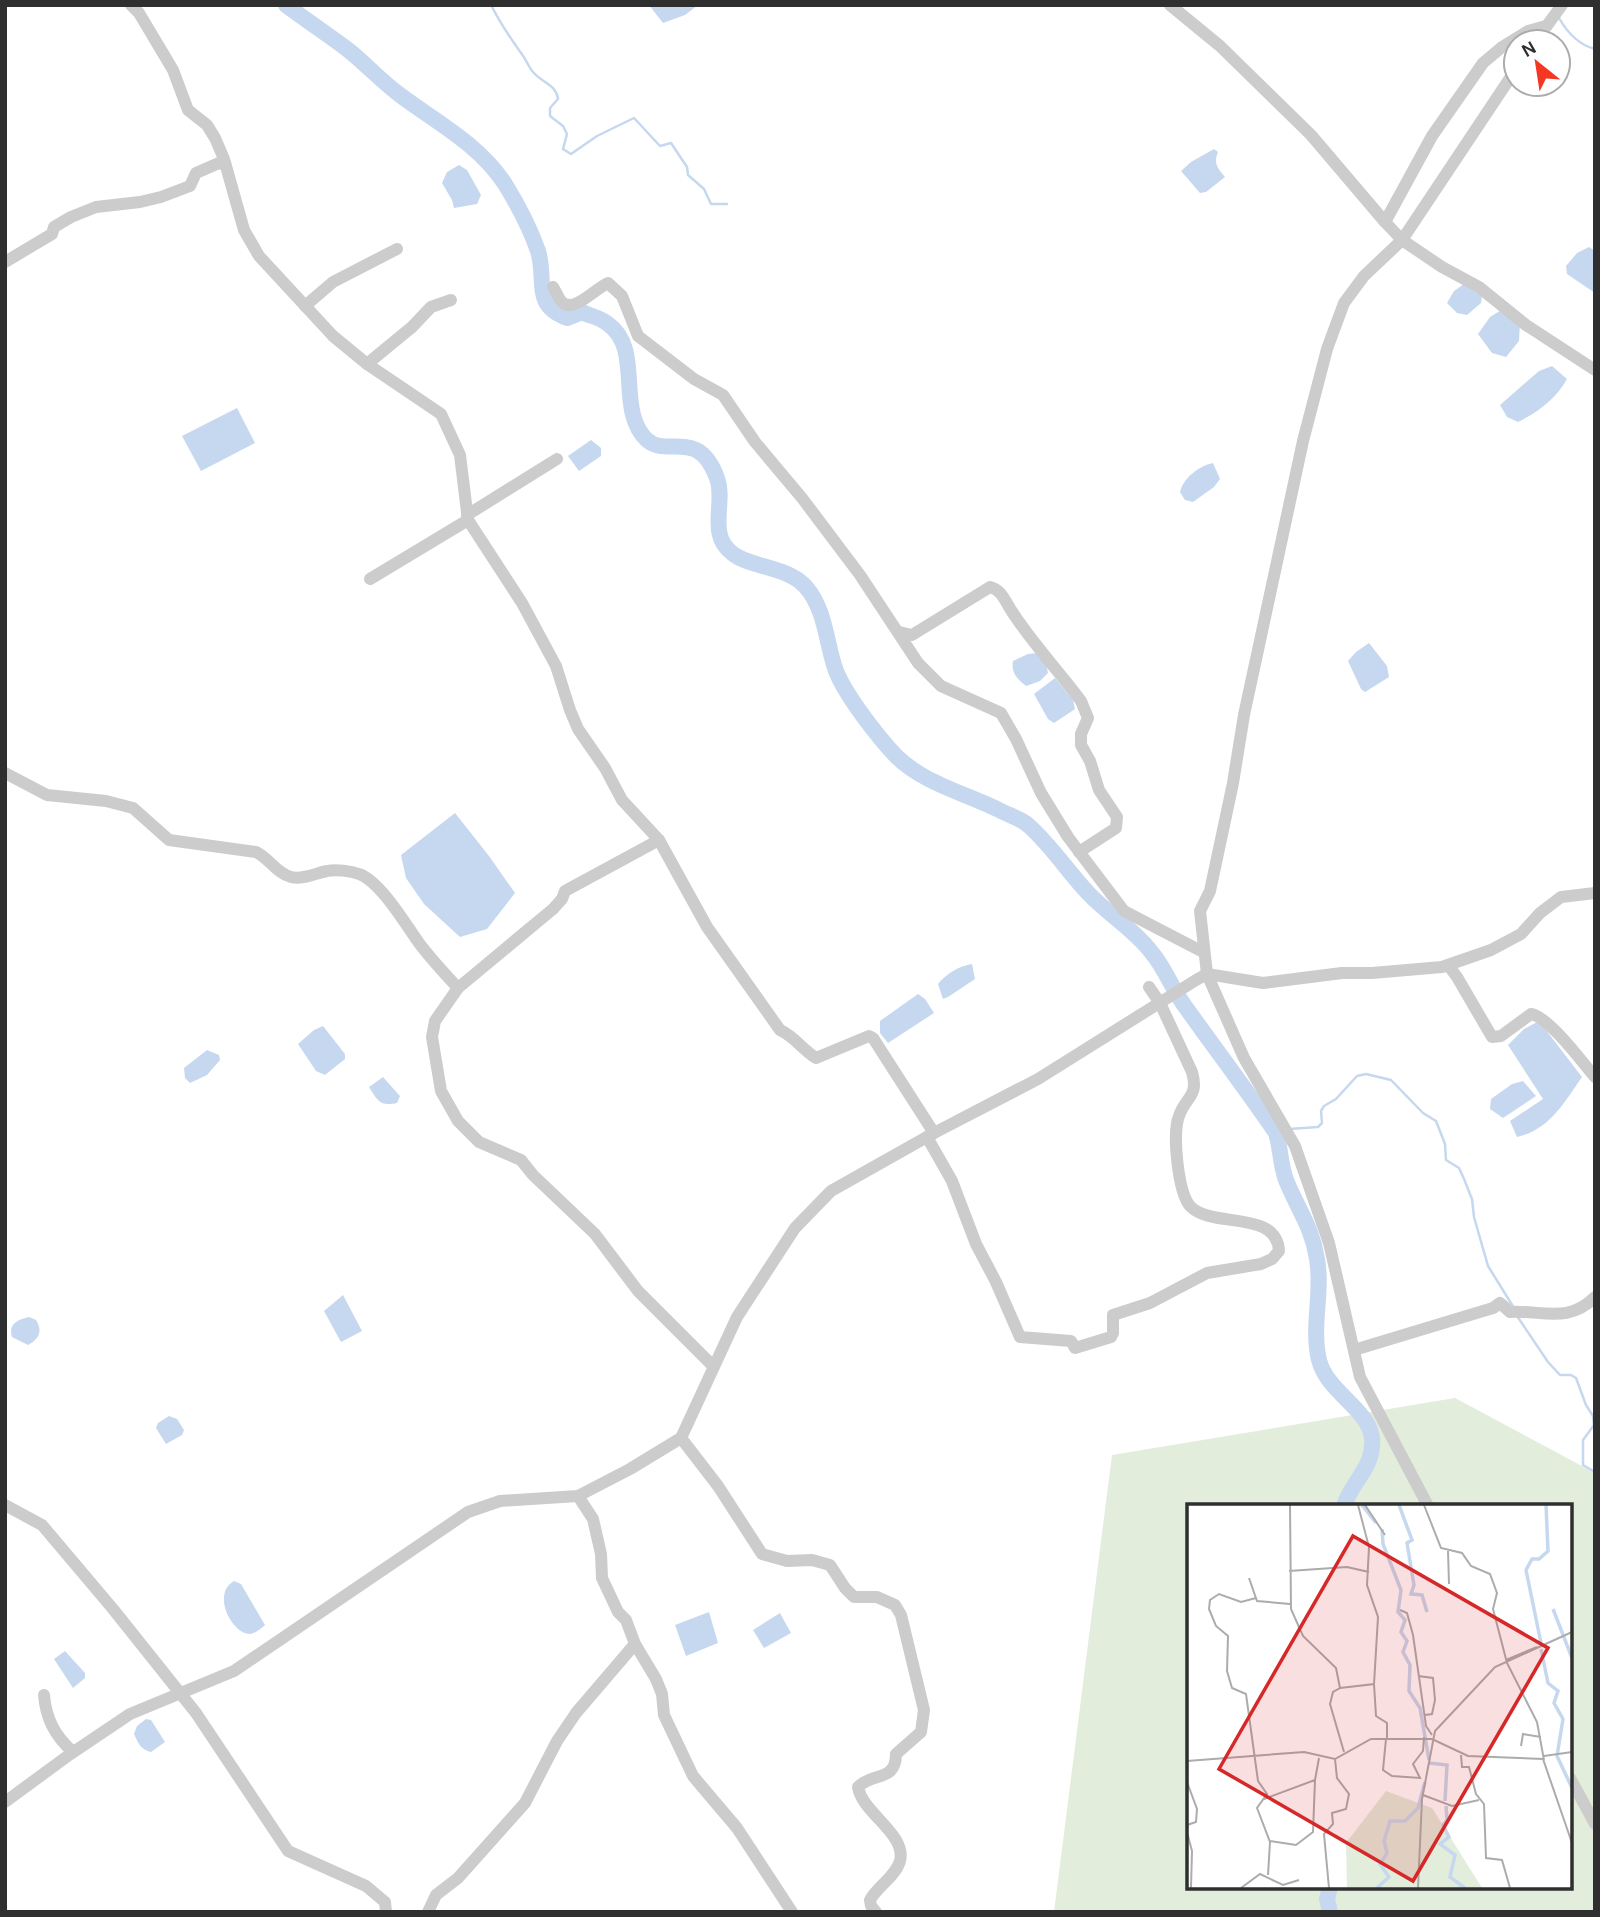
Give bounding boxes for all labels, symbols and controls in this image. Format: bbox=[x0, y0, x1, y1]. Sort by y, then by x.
north arrow bbox=[1502, 28, 1572, 98]
text: N bbox=[1518, 36, 1540, 62]
inset map bbox=[1187, 1504, 1572, 1889]

